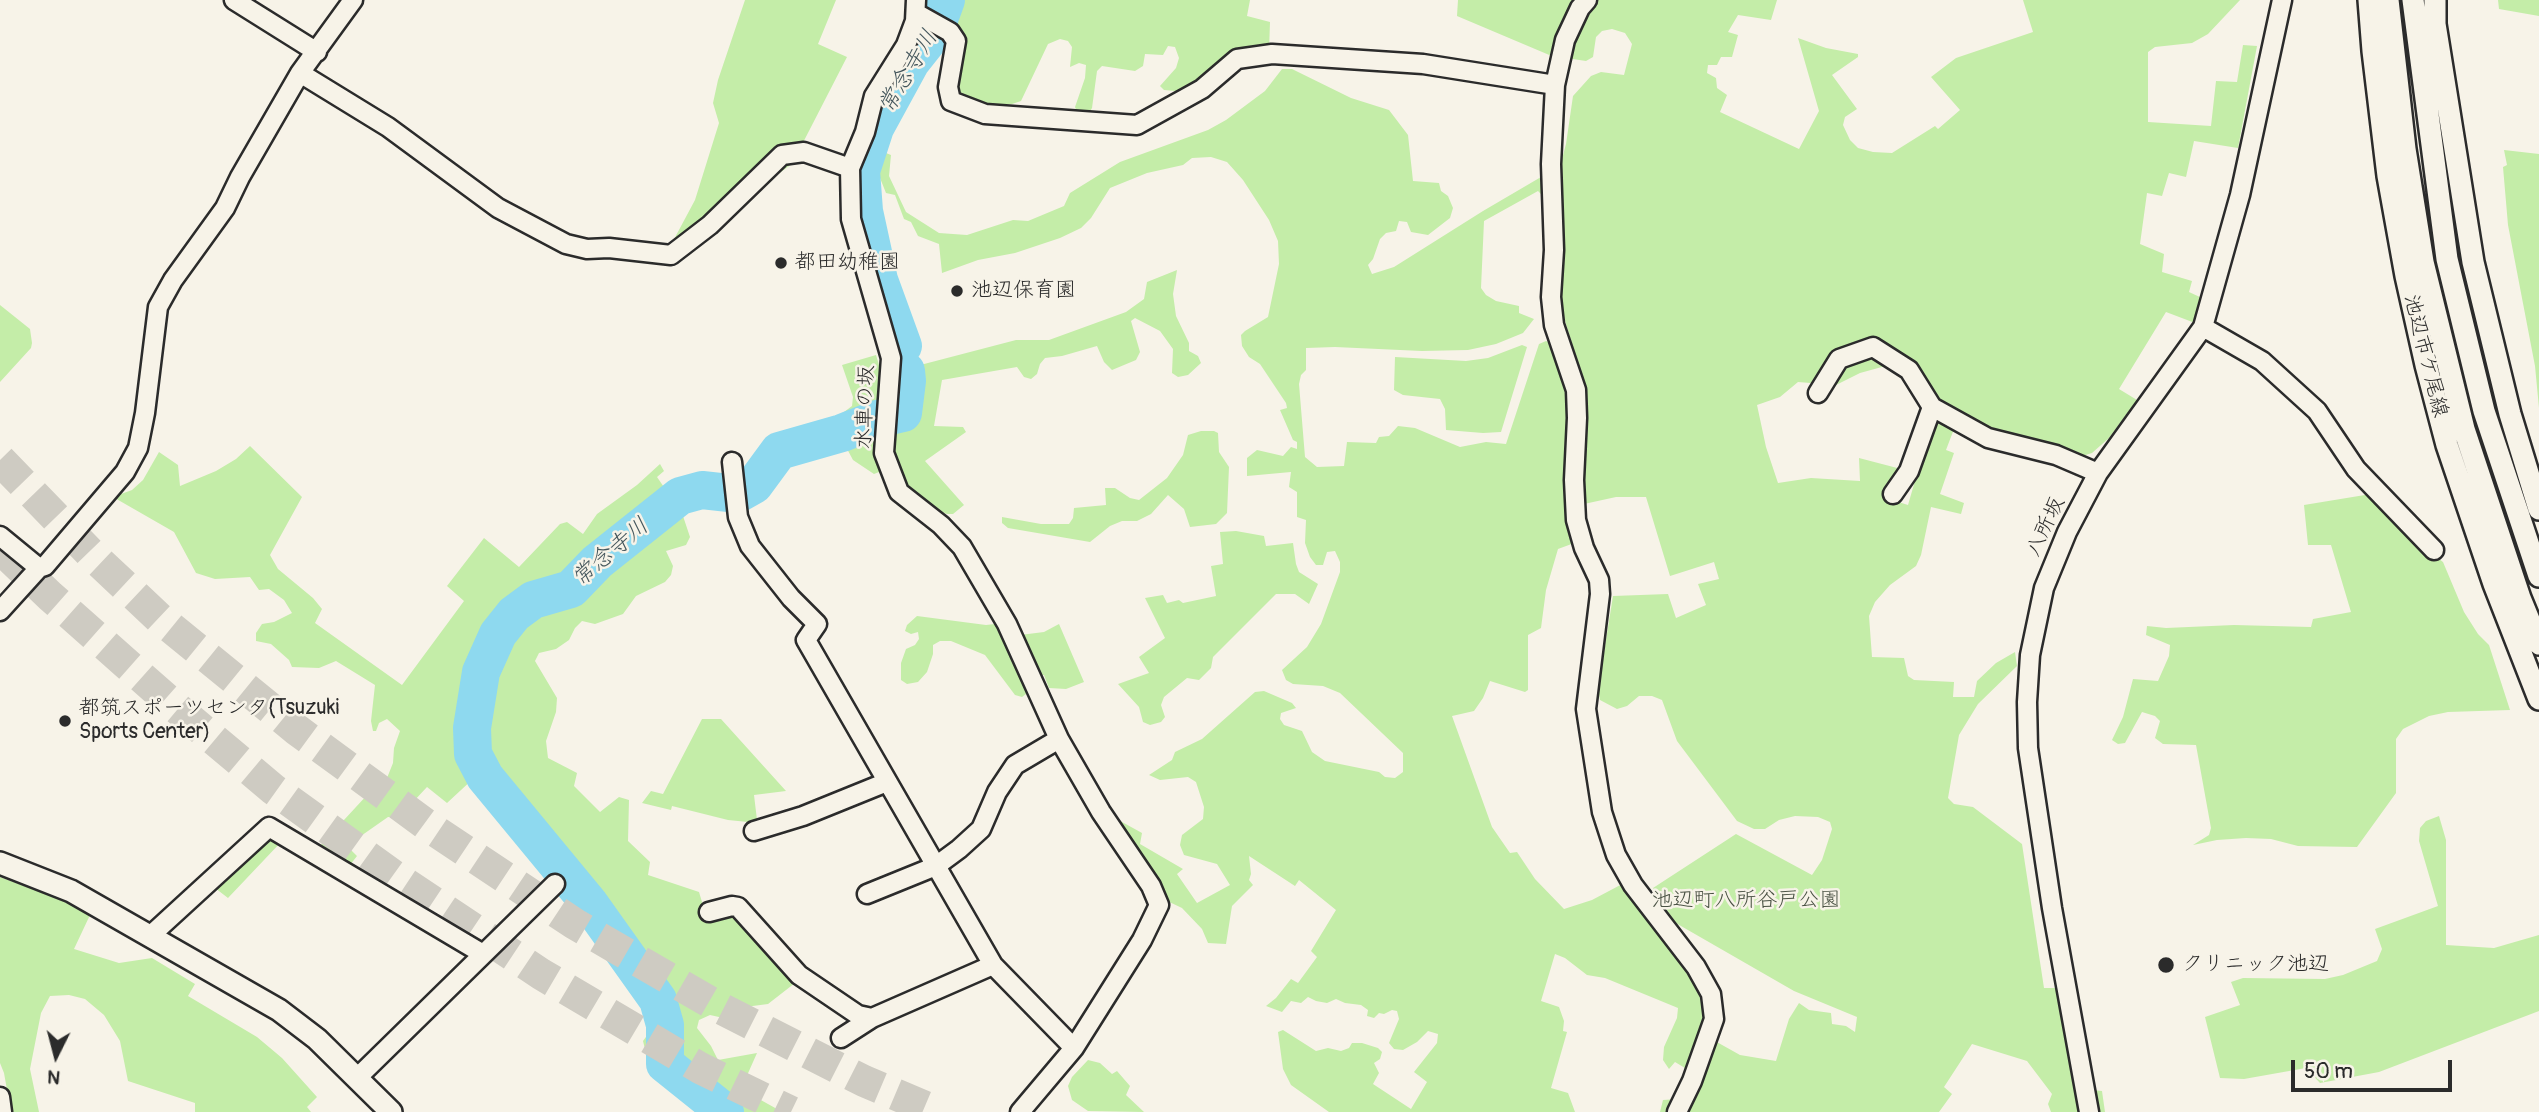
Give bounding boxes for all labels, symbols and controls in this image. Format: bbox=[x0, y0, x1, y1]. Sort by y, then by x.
water label: 常念寺川 bbox=[873, 25, 945, 119]
place label: 都田幼稚園 bbox=[795, 250, 900, 276]
marker: 都田幼稚園 bbox=[773, 255, 789, 271]
place label: 池辺保育園 bbox=[971, 278, 1076, 304]
marker: 池辺保育園 bbox=[949, 283, 965, 299]
street label: 池辺市ケ尾線 bbox=[2398, 292, 2452, 420]
street label: 水車の坂 bbox=[852, 365, 880, 449]
street label: 八所坂 bbox=[2021, 493, 2071, 561]
water label: 常念寺川 bbox=[567, 513, 655, 593]
place label: 都筑スポーツセンタ(Tsuzuki Sports Center) bbox=[79, 696, 339, 746]
marker: 都筑スポーツセンタ(Tsuzuki Sports Center) bbox=[57, 713, 73, 729]
park label: 池辺町八所谷戸公園 bbox=[1652, 888, 1840, 914]
place label: クリニック池辺 bbox=[2182, 952, 2329, 978]
marker: クリニック池辺 bbox=[2156, 955, 2176, 975]
north arrow bbox=[21, 1021, 91, 1091]
scale bar bbox=[2294, 1046, 2455, 1090]
text: 50 m bbox=[2304, 1058, 2353, 1085]
text: N bbox=[46, 1064, 61, 1089]

